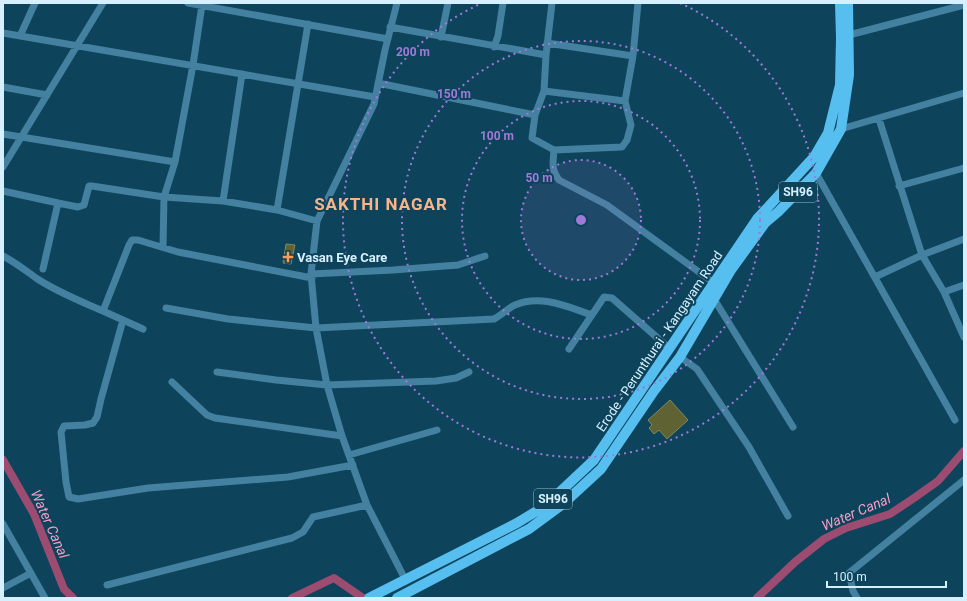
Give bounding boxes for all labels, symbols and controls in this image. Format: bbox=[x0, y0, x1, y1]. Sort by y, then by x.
text: 200 m bbox=[396, 45, 430, 59]
text: 150 m bbox=[437, 87, 471, 101]
text: 100 m bbox=[480, 129, 514, 143]
text: 50 m bbox=[525, 171, 553, 185]
road number: SH96 bbox=[779, 182, 817, 202]
district label: SAKTHI NAGAR bbox=[314, 194, 448, 214]
centre of rings bbox=[574, 213, 588, 227]
street label: Erode - Perunthurai - Kangayam Road bbox=[593, 248, 726, 434]
place label: Vasan Eye Care bbox=[297, 250, 387, 265]
marker: Vasan Eye Care bbox=[282, 251, 294, 263]
water label: Water Canal bbox=[28, 487, 73, 561]
road number: SH96 bbox=[534, 489, 572, 509]
water label: Water Canal bbox=[819, 490, 894, 534]
scale bar bbox=[827, 563, 946, 589]
text: 100 m bbox=[833, 570, 867, 584]

